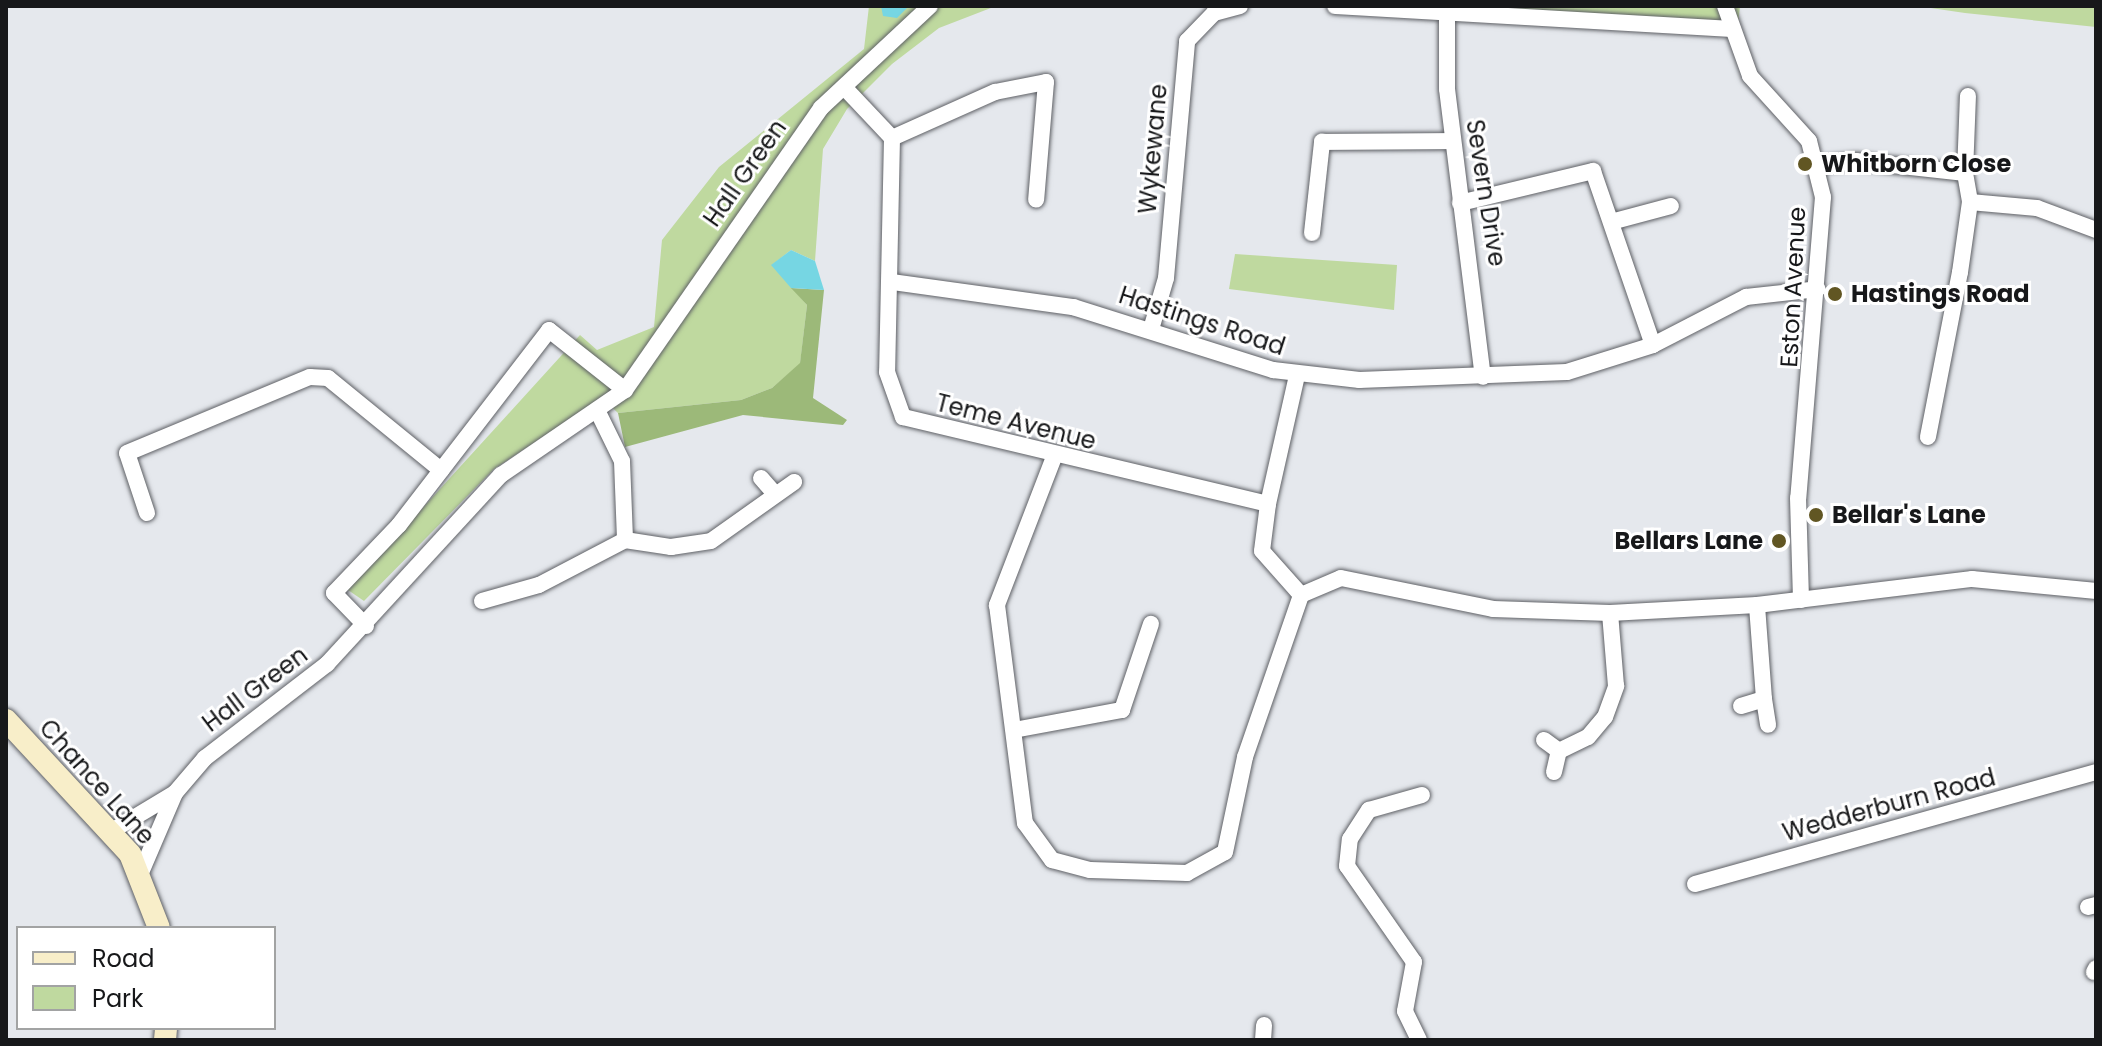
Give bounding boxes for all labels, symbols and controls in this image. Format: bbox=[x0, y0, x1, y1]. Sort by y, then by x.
street label: Wykewane bbox=[1133, 83, 1173, 215]
street label: Hall Green bbox=[698, 114, 792, 232]
street label: Severn Drive bbox=[1460, 118, 1512, 268]
place label: Whitborn Close bbox=[1821, 150, 2011, 178]
marker: Whitborn Close bbox=[1796, 155, 1814, 173]
street label: Eston Avenue bbox=[1774, 206, 1812, 368]
place label: Hastings Road bbox=[1851, 280, 2030, 308]
street label: Hastings Road bbox=[1115, 281, 1289, 361]
marker: Hastings Road bbox=[1826, 285, 1844, 303]
street label: Teme Avenue bbox=[933, 388, 1099, 456]
place label: Bellar's Lane bbox=[1832, 501, 1986, 529]
marker: Bellar's Lane bbox=[1807, 506, 1825, 524]
place label: Bellars Lane bbox=[1614, 527, 1763, 555]
marker: Bellars Lane bbox=[1770, 532, 1788, 550]
street label: Hall Green bbox=[197, 640, 313, 738]
street label: Chance Lane bbox=[33, 714, 161, 850]
street label: Wedderburn Road bbox=[1779, 763, 1999, 847]
legend bbox=[16, 926, 276, 1030]
text: Road bbox=[92, 942, 154, 975]
text: Park bbox=[92, 982, 143, 1015]

